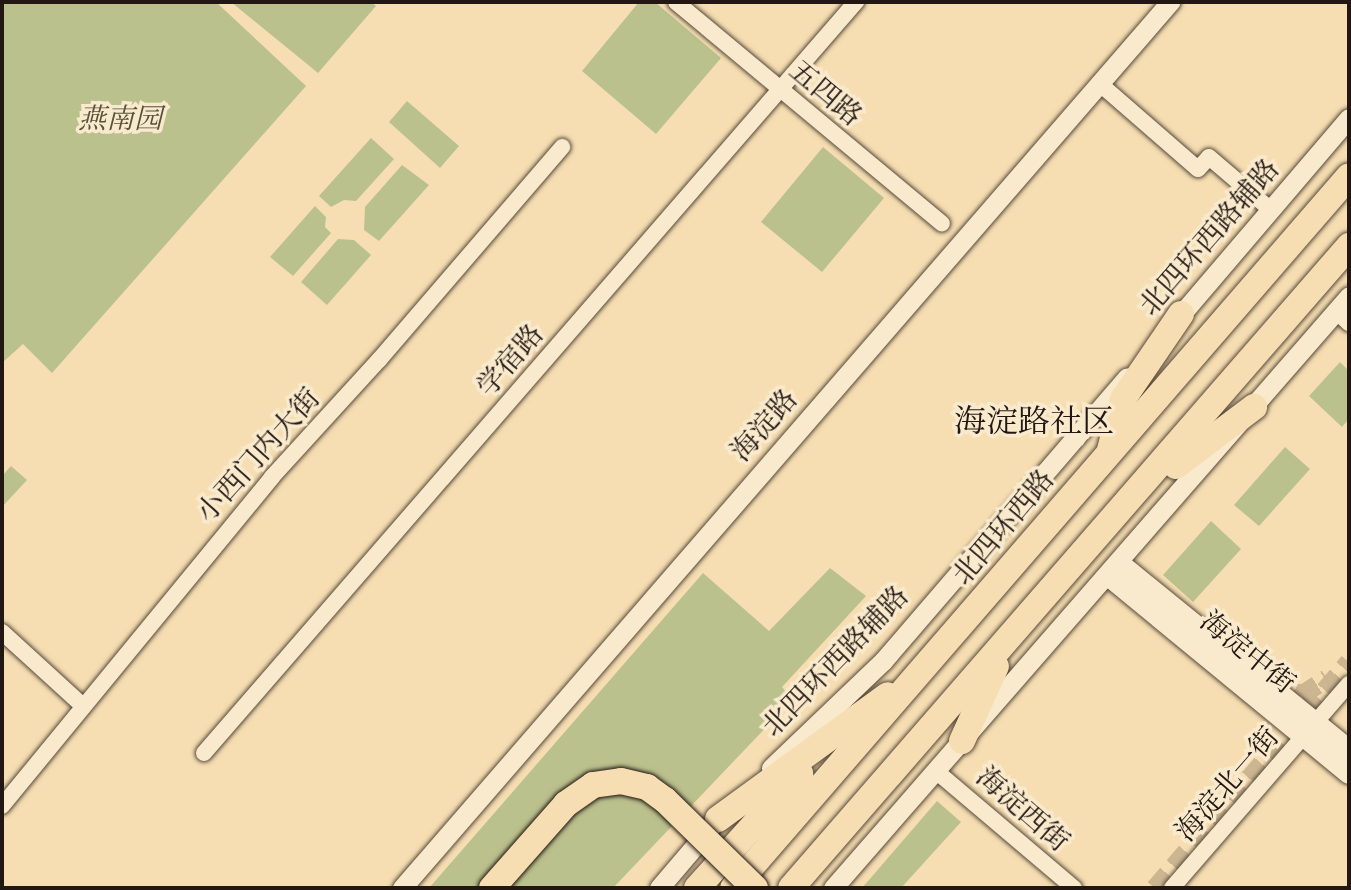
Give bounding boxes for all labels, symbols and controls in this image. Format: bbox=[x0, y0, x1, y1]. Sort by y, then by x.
street label: 五四路 bbox=[782, 54, 868, 134]
park label: 燕南园 bbox=[78, 103, 162, 137]
street label: 北四环西路辅路 bbox=[1133, 153, 1287, 323]
street label: 学宿路 bbox=[471, 318, 551, 404]
street label: 小西门内大街 bbox=[190, 382, 328, 530]
street label: 海淀路 bbox=[725, 383, 805, 469]
district label: 海淀路社区 bbox=[954, 403, 1114, 441]
street label: 北四环西路 bbox=[946, 464, 1062, 592]
street label: 北四环西路辅路 bbox=[756, 580, 916, 744]
street label: 海淀中街 bbox=[1193, 605, 1301, 701]
street label: 海淀北一街 bbox=[1169, 721, 1287, 849]
street label: 海淀西街 bbox=[969, 761, 1075, 859]

